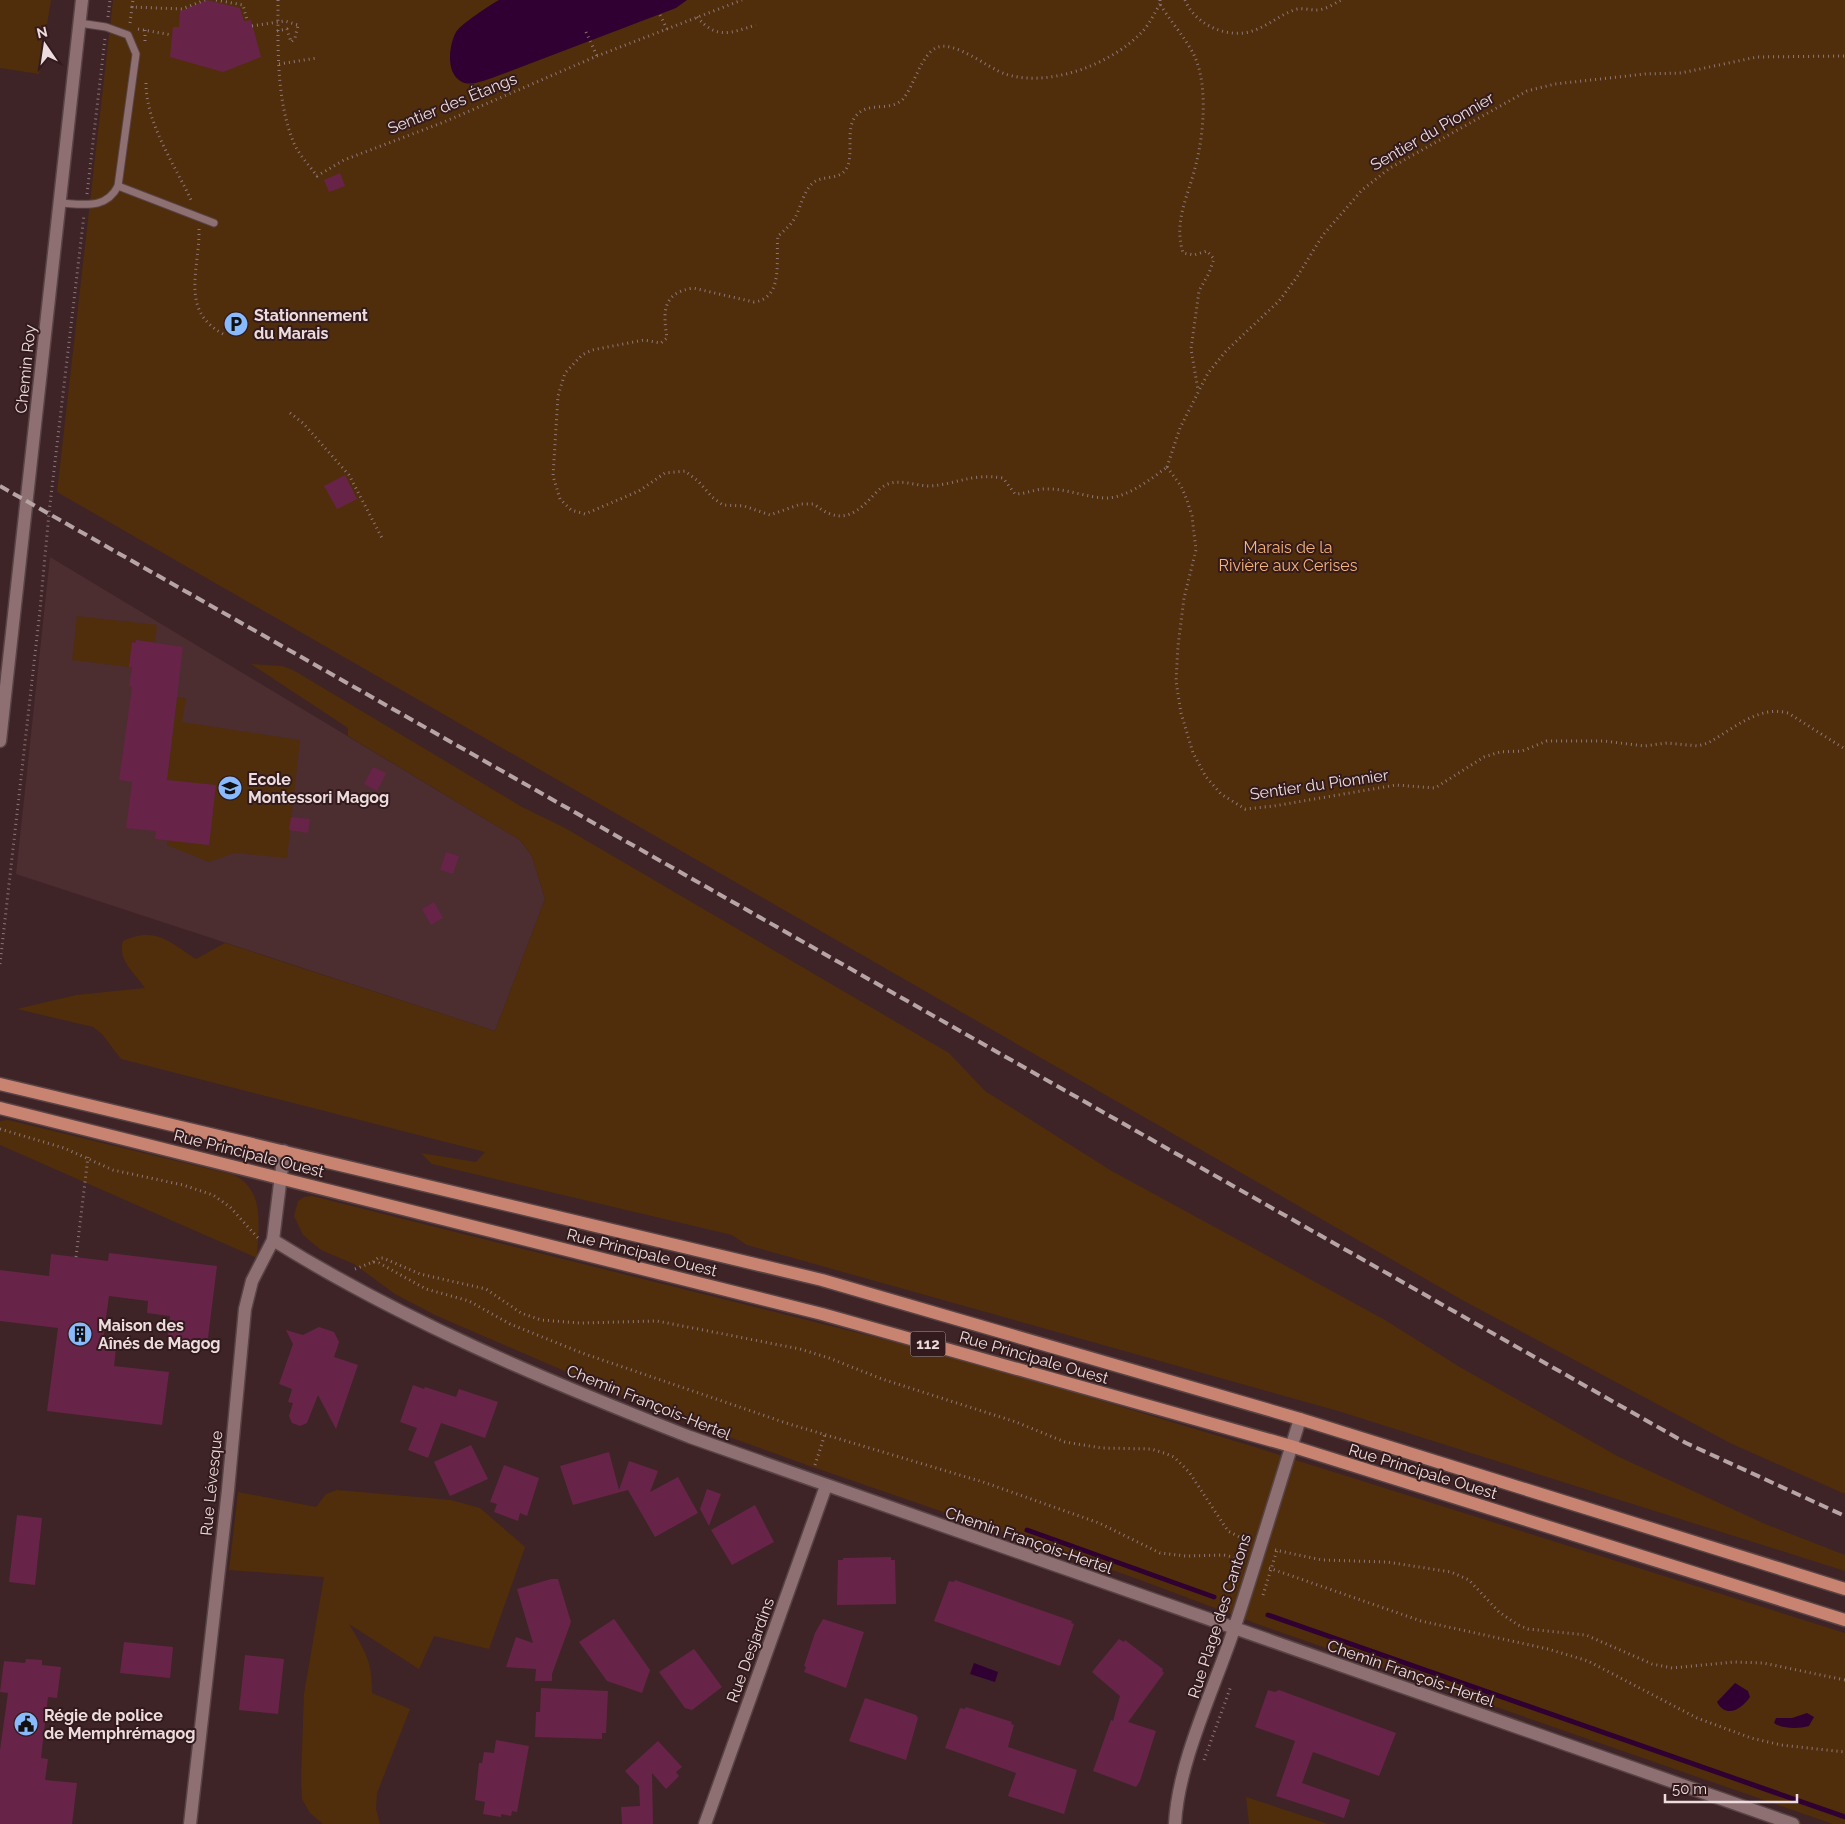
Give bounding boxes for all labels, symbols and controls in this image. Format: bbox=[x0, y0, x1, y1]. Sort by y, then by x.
north arrow bbox=[20, 20, 70, 70]
text: N bbox=[35, 23, 49, 41]
street label: Sentier des Étangs bbox=[384, 68, 520, 138]
street label: Sentier du Pionnier bbox=[1367, 88, 1498, 175]
place label: Stationnement du Marais bbox=[254, 306, 368, 343]
parking icon: Stationnement du Marais bbox=[223, 311, 249, 337]
street label: Chemin Roy bbox=[11, 323, 40, 414]
park label: Marais de la Rivière aux Cerises bbox=[1219, 538, 1358, 575]
street label: Sentier du Pionnier bbox=[1249, 765, 1390, 804]
place label: Ecole Montessori Magog bbox=[248, 770, 389, 807]
school or university icon: Ecole Montessori Magog bbox=[217, 775, 243, 801]
street label: Rue Principale Ouest bbox=[172, 1126, 327, 1182]
street label: Rue Principale Ouest bbox=[565, 1225, 720, 1281]
place label: Maison des Aînés de Magog bbox=[98, 1316, 220, 1353]
building icon: Maison des Aînés de Magog bbox=[67, 1321, 93, 1347]
street label: Rue Principale Ouest bbox=[957, 1327, 1111, 1388]
road number: 112 bbox=[910, 1332, 946, 1356]
street label: Chemin François-Hertel bbox=[564, 1361, 734, 1444]
street label: Rue Lévesque bbox=[197, 1429, 226, 1537]
street label: Rue Principale Ouest bbox=[1346, 1440, 1500, 1503]
street label: Chemin François-Hertel bbox=[943, 1503, 1116, 1578]
street label: Rue Plage des Cantons bbox=[1184, 1531, 1255, 1701]
street label: Rue Desjardins bbox=[723, 1595, 778, 1705]
street label: Chemin François-Hertel bbox=[1325, 1636, 1498, 1711]
place label: Régie de police de Memphrémagog bbox=[44, 1706, 195, 1743]
public building icon: Régie de police de Memphrémagog bbox=[13, 1711, 39, 1737]
scale bar bbox=[1665, 1772, 1798, 1804]
text: 50 m bbox=[1672, 1780, 1707, 1798]

